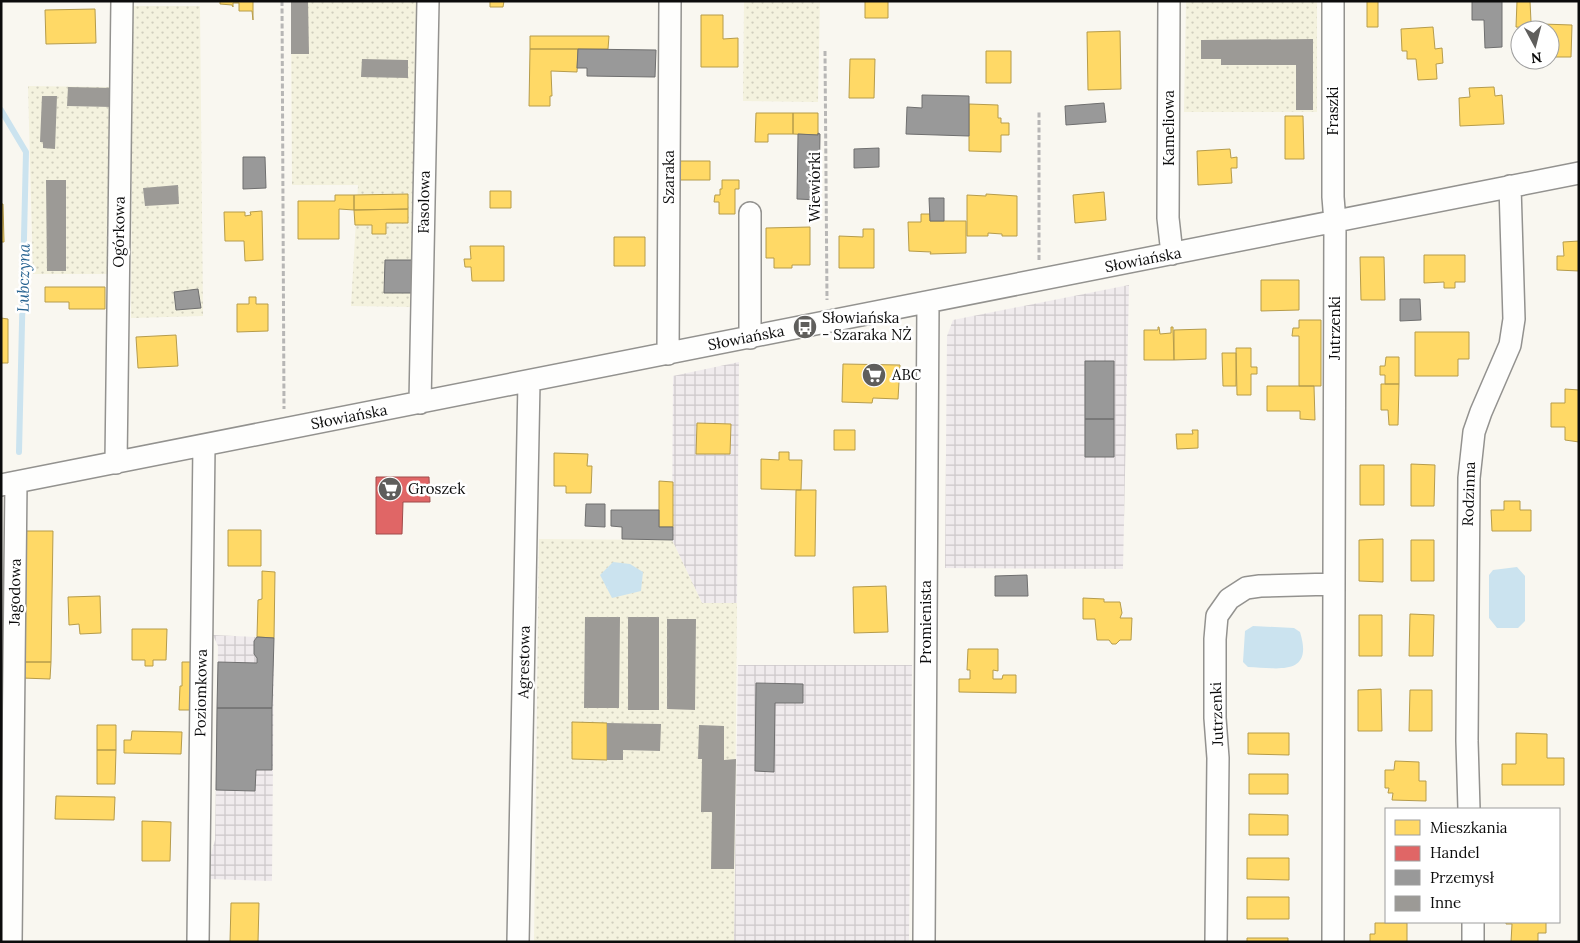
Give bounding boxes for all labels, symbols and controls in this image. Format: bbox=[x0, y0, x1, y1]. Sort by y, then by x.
north arrow bbox=[1510, 20, 1560, 70]
text: N bbox=[1530, 48, 1543, 68]
street label: Fraszki bbox=[1323, 86, 1342, 136]
street label: Kameliowa bbox=[1159, 90, 1178, 166]
street label: Szaraka bbox=[659, 150, 678, 204]
street label: Wiewiórki bbox=[805, 152, 824, 222]
street label: Fasolowa bbox=[413, 170, 434, 234]
street label: Ogórkowa bbox=[108, 196, 129, 268]
water label: Lubczyna bbox=[12, 243, 34, 313]
street label: Słowiańska bbox=[1103, 243, 1183, 276]
street label: Jutrzenki bbox=[1325, 296, 1344, 361]
place label: Słowiańska - Szaraka NŻ bbox=[822, 308, 912, 344]
bus stop icon: Słowiańska - Szaraka NŻ bbox=[792, 314, 818, 340]
street label: Słowiańska bbox=[706, 321, 786, 354]
supermarket icon: ABC bbox=[861, 362, 887, 388]
place label: ABC bbox=[891, 365, 922, 384]
street label: Słowiańska bbox=[309, 400, 389, 433]
street label: Rodzinna bbox=[1458, 461, 1479, 527]
supermarket icon: Groszek bbox=[377, 476, 403, 502]
place label: Groszek bbox=[408, 479, 465, 498]
street label: Jagodowa bbox=[4, 558, 25, 627]
street label: Promienista bbox=[916, 580, 935, 664]
street label: Agrestowa bbox=[513, 625, 534, 700]
street label: Poziomkowa bbox=[190, 649, 211, 737]
street label: Jutrzenki bbox=[1206, 682, 1227, 747]
legend bbox=[1385, 808, 1560, 923]
text: Mieszkania bbox=[1430, 818, 1508, 837]
text: Handel bbox=[1430, 843, 1480, 862]
text: Przemysł bbox=[1430, 868, 1494, 887]
text: Inne bbox=[1430, 893, 1461, 912]

